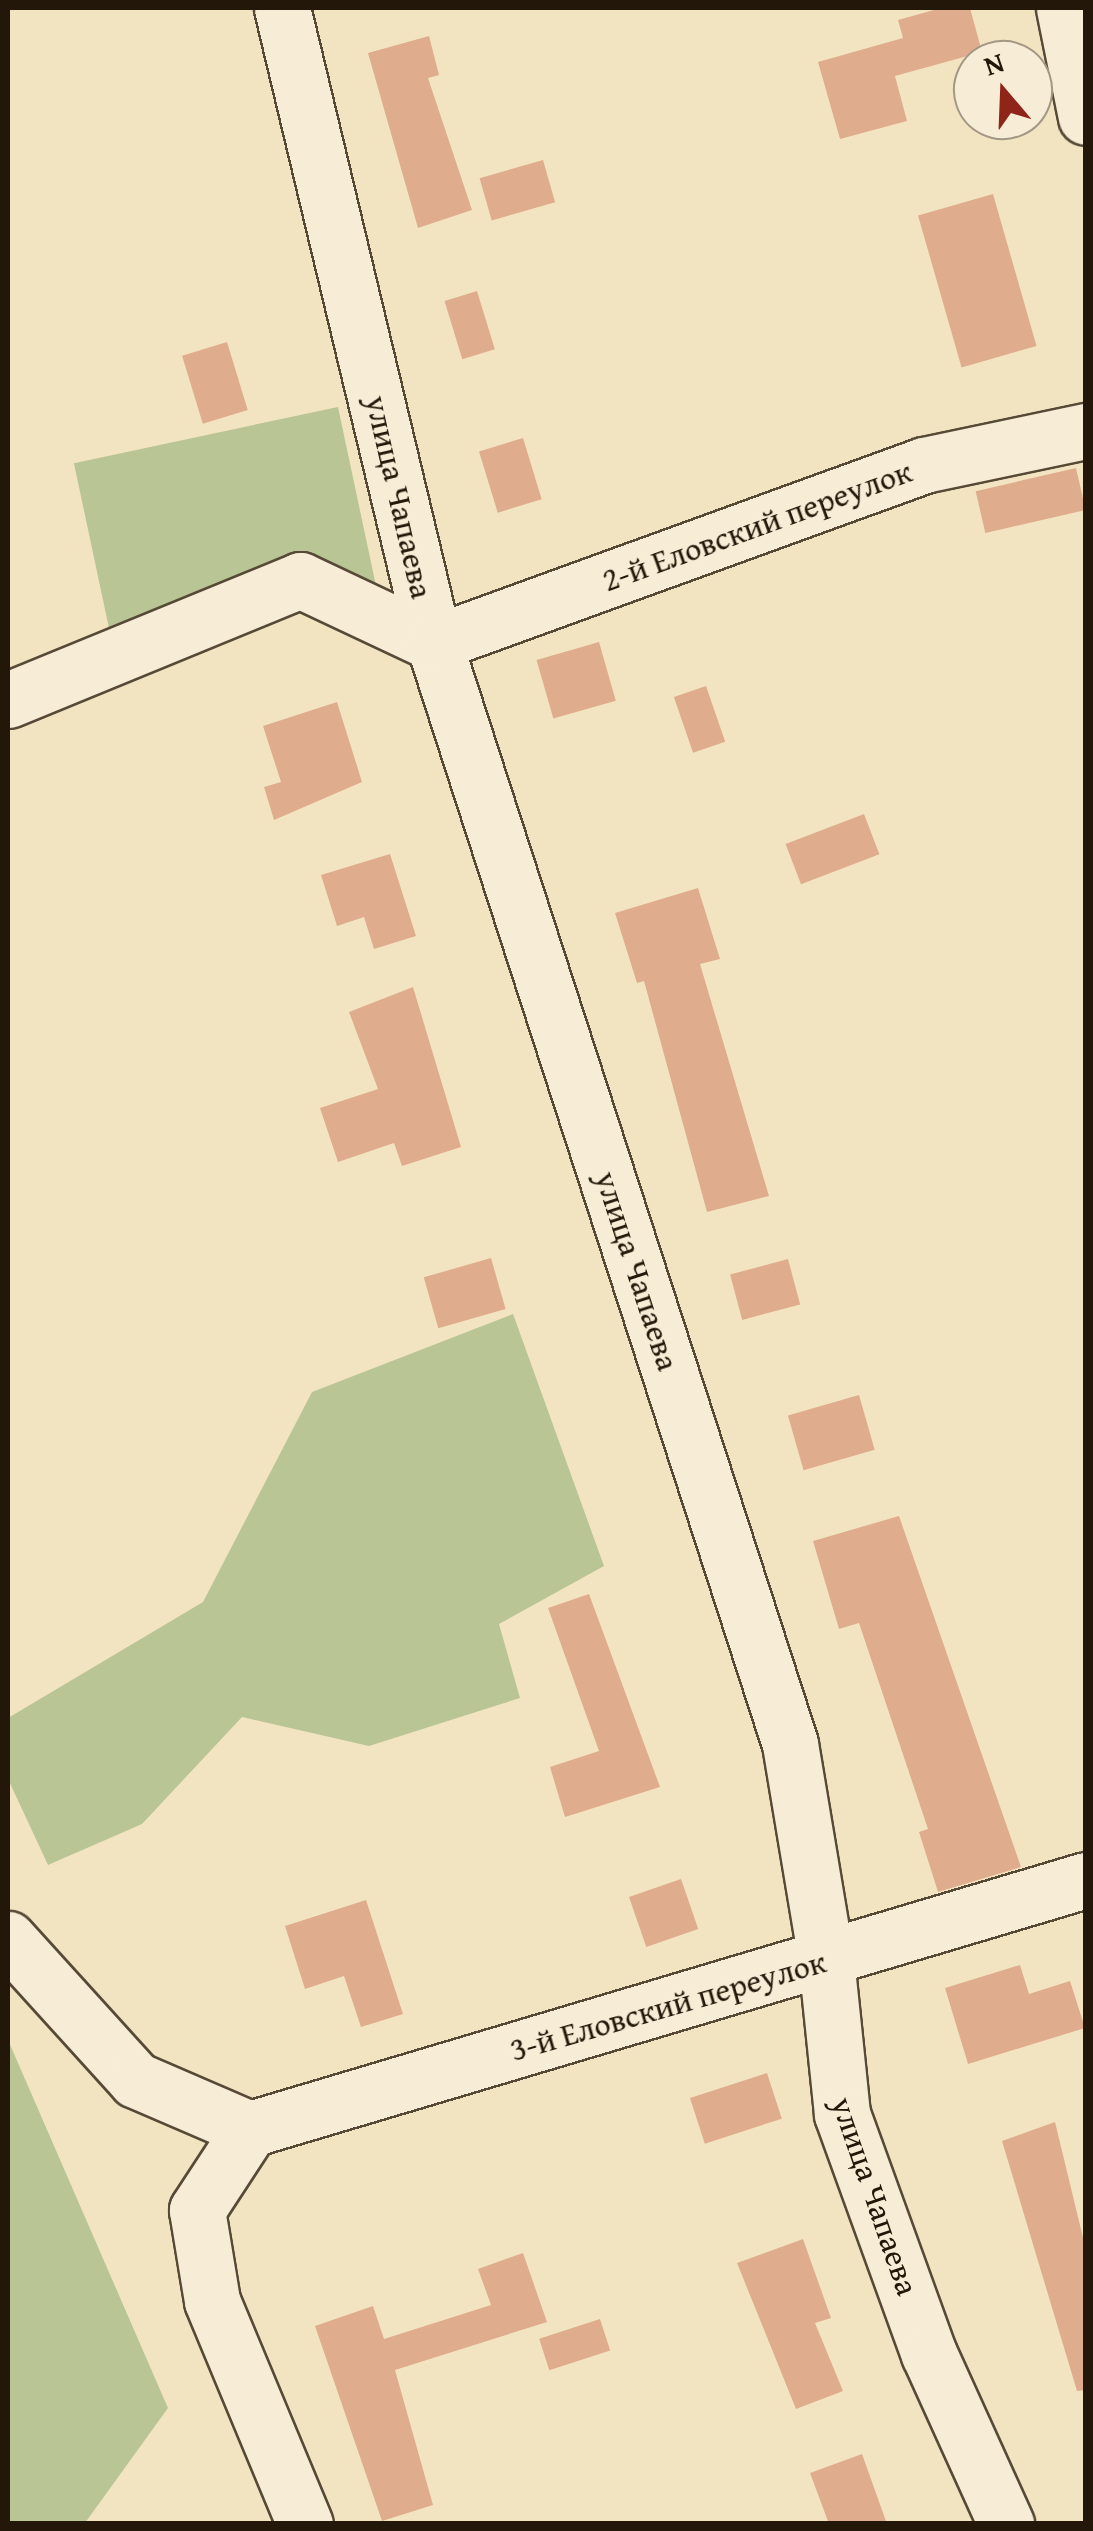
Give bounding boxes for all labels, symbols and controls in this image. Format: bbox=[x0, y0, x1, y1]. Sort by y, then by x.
north arrow bbox=[953, 40, 1053, 140]
text: N bbox=[978, 41, 1009, 85]
street label: улица Чапаева bbox=[357, 392, 441, 602]
street label: 2-й Еловский переулок bbox=[597, 452, 917, 600]
street label: улица Чапаева bbox=[587, 1166, 687, 1376]
street label: 3-й Еловский переулок bbox=[506, 1943, 830, 2069]
street label: улица Чапаева bbox=[823, 2092, 927, 2300]

